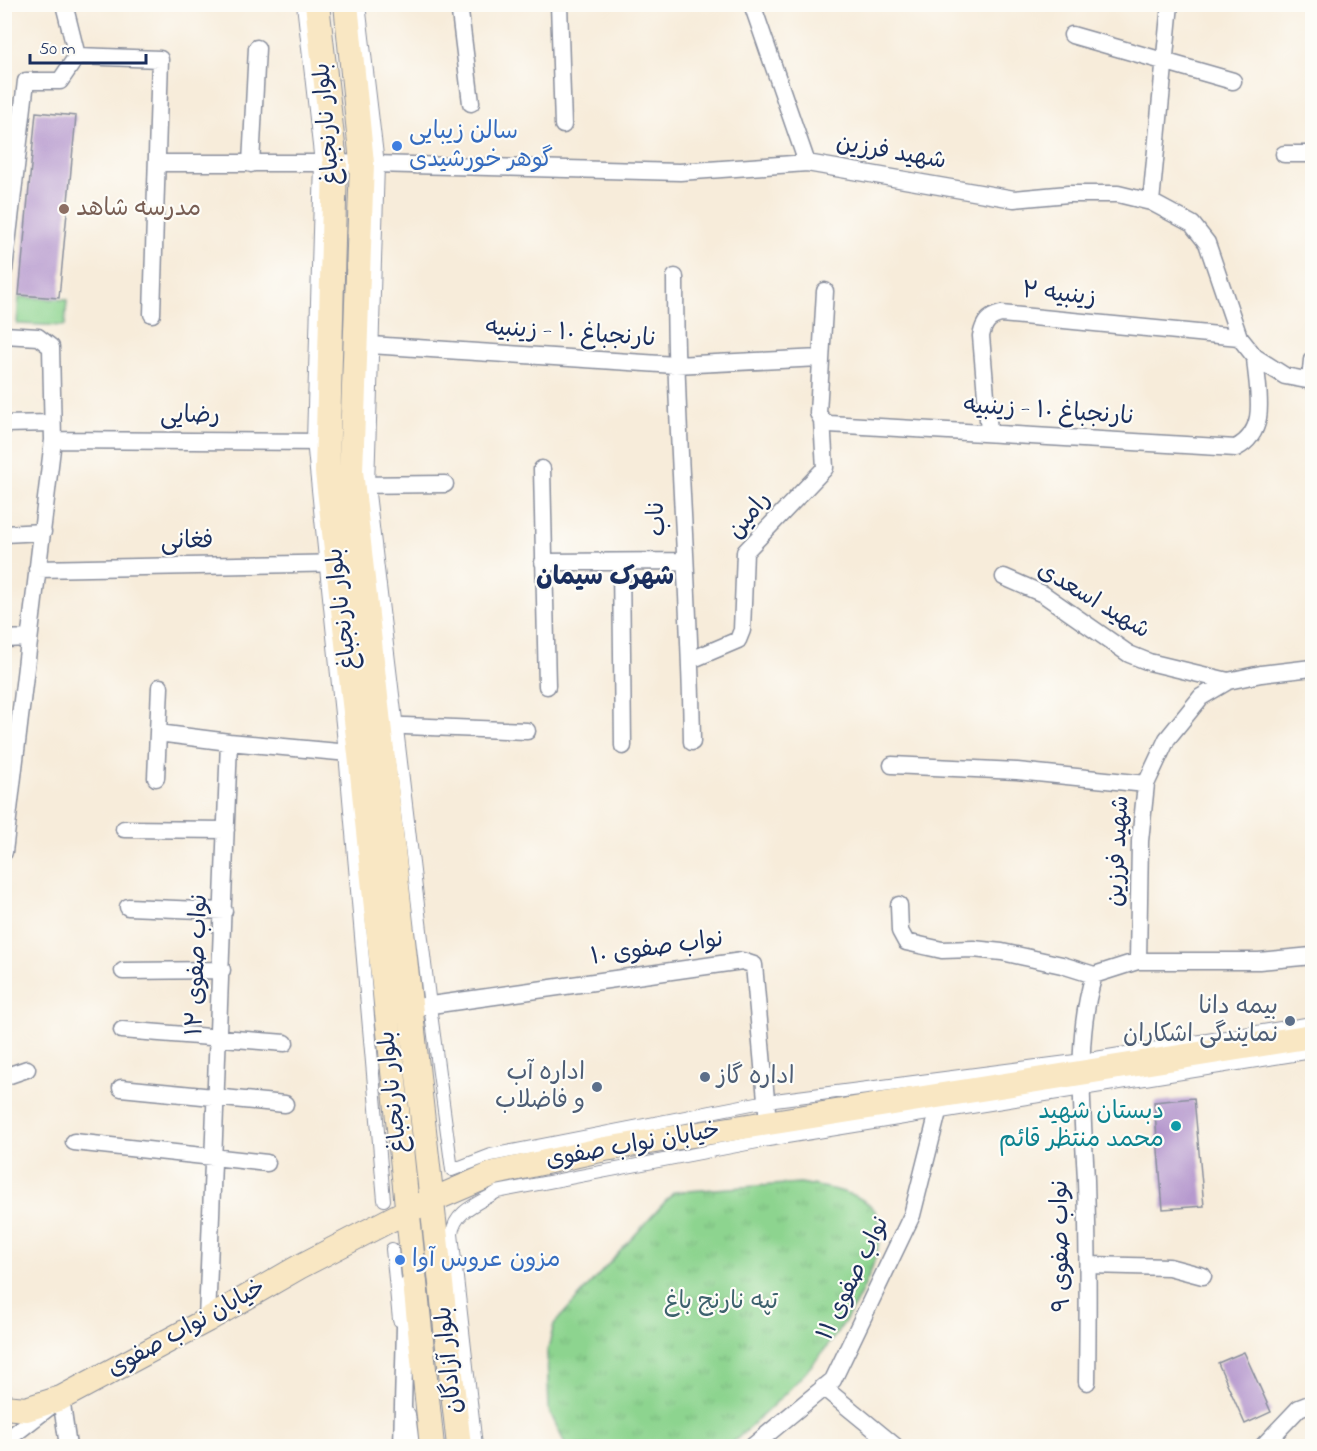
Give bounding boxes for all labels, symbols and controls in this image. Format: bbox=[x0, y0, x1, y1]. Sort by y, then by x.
scale bar bbox=[30, 27, 146, 65]
text: 50 m bbox=[39, 37, 76, 63]
street label: بلوار نارنجباغ bbox=[305, 61, 351, 187]
place label: سالن زیبایی گوهر خورشیدی bbox=[409, 115, 553, 178]
street label: شهید فرزین bbox=[833, 126, 949, 180]
marker: سالن زیبایی گوهر خورشیدی bbox=[390, 139, 404, 153]
place label: مدرسه شاهد bbox=[76, 192, 201, 227]
marker: مدرسه شاهد bbox=[57, 202, 71, 216]
street label: زینبیه ۲ bbox=[1020, 274, 1098, 316]
street label: نارنجباغ ۱۰ - زینبیه bbox=[484, 311, 658, 357]
street label: نارنجباغ ۱۰ - زینبیه bbox=[962, 389, 1136, 435]
street label: رضایی bbox=[160, 399, 220, 434]
street label: رامین bbox=[720, 485, 780, 547]
street label: ناب bbox=[640, 501, 676, 537]
street label: فغانی bbox=[160, 524, 214, 560]
street label: بلوار نارنجباغ bbox=[318, 546, 368, 672]
street label: شهید اسعدی bbox=[1030, 553, 1156, 649]
district label: شهرک سیمان bbox=[536, 559, 674, 597]
street label: شهید فرزین bbox=[1099, 794, 1139, 908]
street label: نواب صفوی ۱۲ bbox=[178, 894, 218, 1036]
street label: نواب صفوی ۱۰ bbox=[589, 922, 725, 976]
place label: بیمه دانا نمایندگی اشکاران bbox=[1123, 990, 1278, 1053]
marker: بیمه دانا نمایندگی اشکاران bbox=[1283, 1014, 1297, 1028]
street label: بلوار نارنجباغ bbox=[370, 1029, 418, 1155]
place label: اداره آب و فاضلاب bbox=[495, 1056, 585, 1119]
place label: اداره گاز bbox=[715, 1060, 795, 1095]
marker: اداره گاز bbox=[698, 1070, 712, 1084]
marker: اداره آب و فاضلاب bbox=[590, 1080, 604, 1094]
place label: دبستان شهید محمد منتظر قائم bbox=[999, 1095, 1164, 1158]
street label: خیابان نواب صفوی bbox=[543, 1113, 723, 1179]
marker: دبستان شهید محمد منتظر قائم bbox=[1169, 1119, 1183, 1133]
street label: نواب صفوی ۹ bbox=[1043, 1180, 1081, 1312]
street label: نواب صفوی ۱۱ bbox=[809, 1211, 899, 1347]
place label: مزون عروس آوا bbox=[412, 1243, 560, 1278]
marker: مزون عروس آوا bbox=[393, 1253, 407, 1267]
street label: خیابان نواب صفوی bbox=[101, 1271, 273, 1387]
park label: تپه نارنج باغ bbox=[664, 1285, 779, 1320]
street label: بلوار آزادگان bbox=[427, 1305, 473, 1415]

